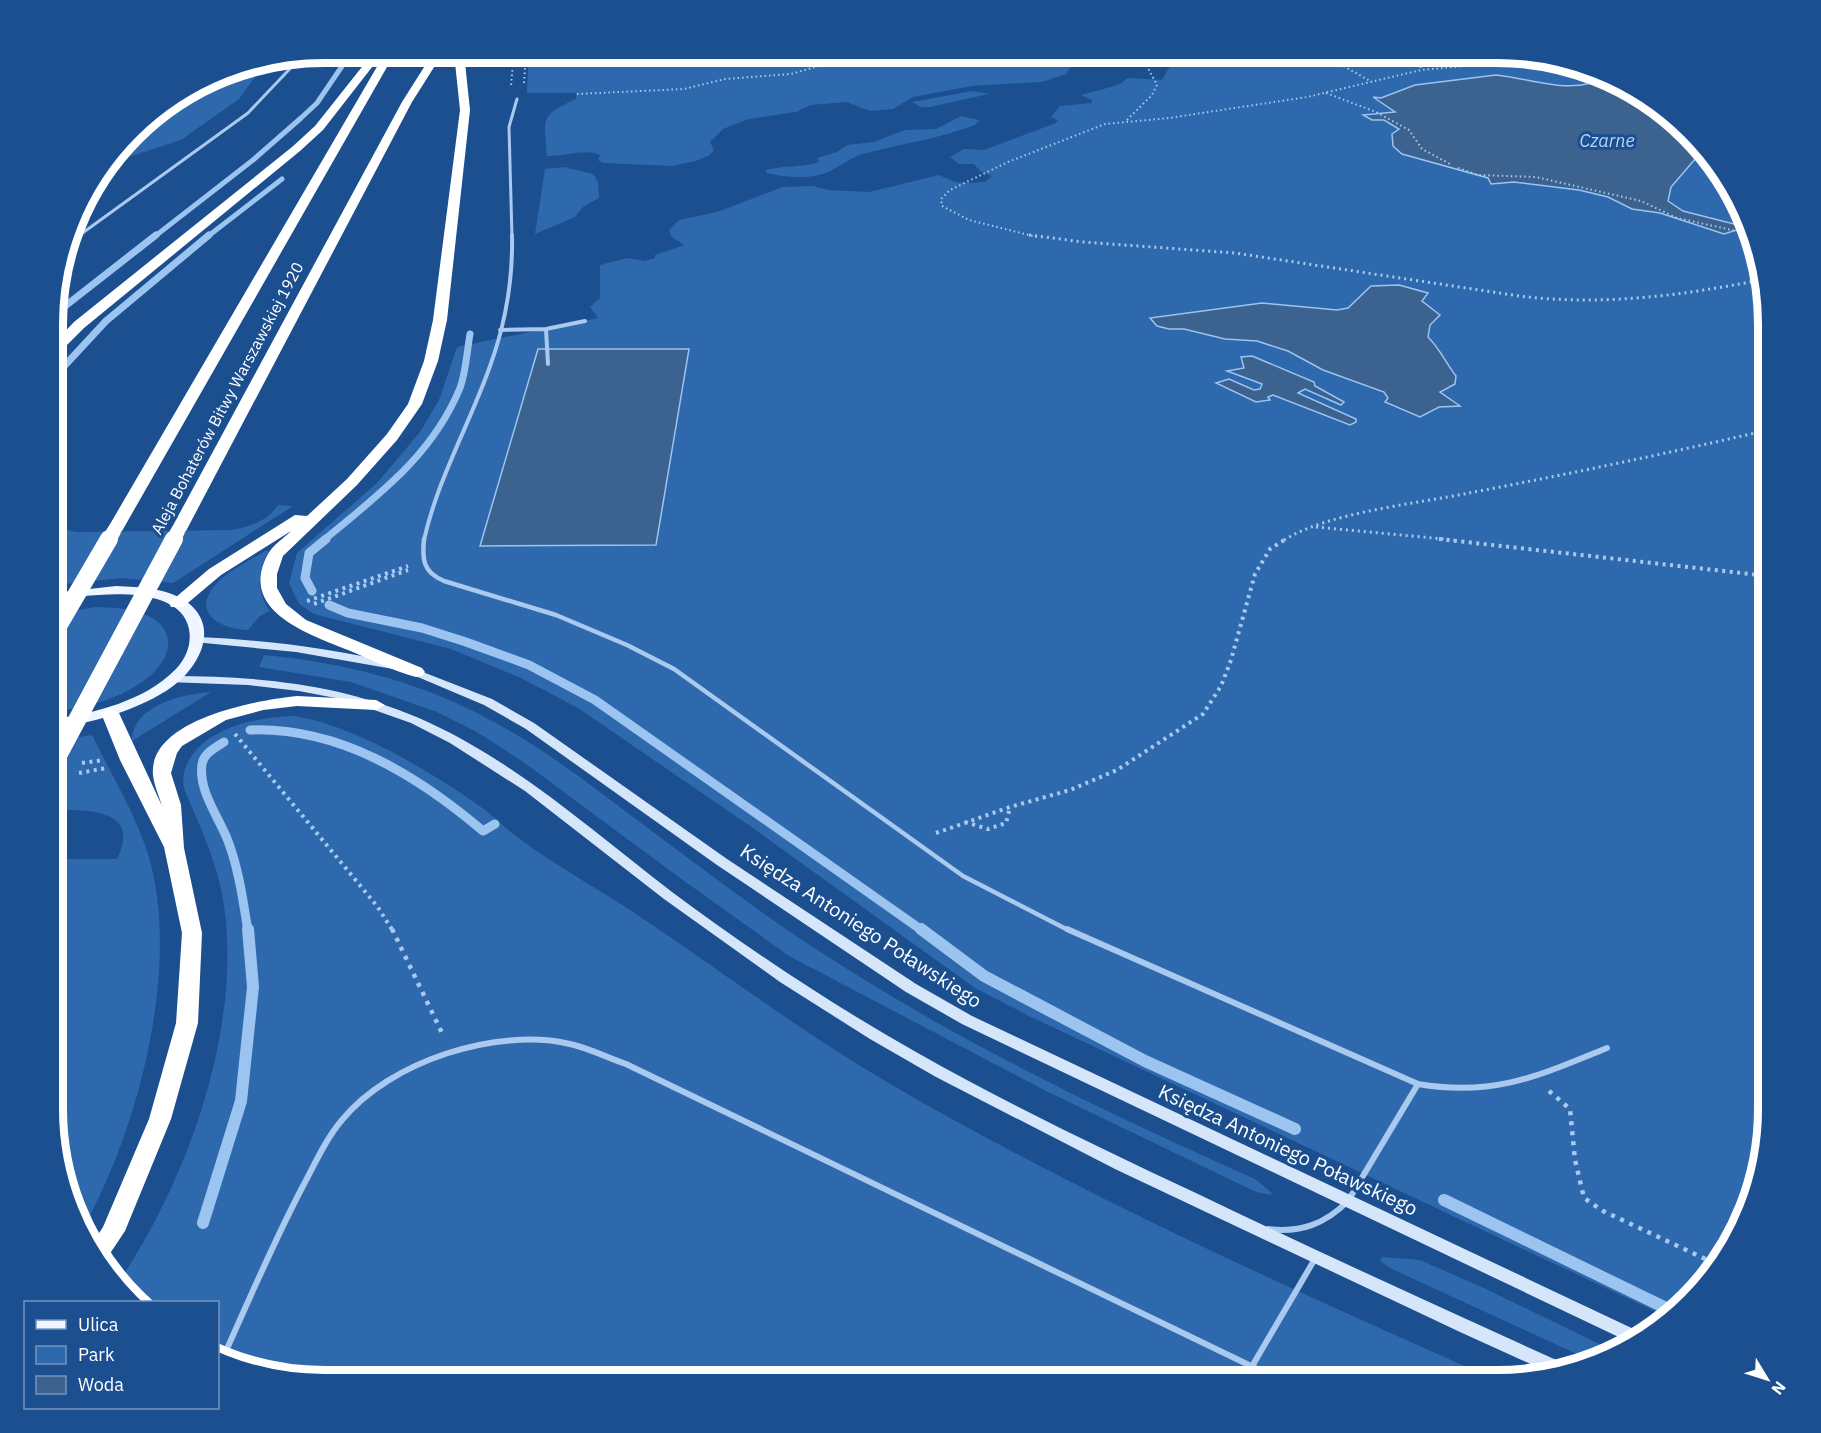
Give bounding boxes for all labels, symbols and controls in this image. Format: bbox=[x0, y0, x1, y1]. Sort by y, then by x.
water label: Czarne bbox=[1579, 129, 1635, 152]
street label: Aleja Bohaterów Bitwy Warszawskiej 1920 bbox=[146, 258, 308, 538]
street label: Księdza Antoniego Poławskiego bbox=[735, 837, 987, 1014]
street label: Księdza Antoniego Poławskiego bbox=[1154, 1078, 1422, 1222]
legend bbox=[24, 1301, 219, 1409]
text: Ulica bbox=[78, 1313, 119, 1336]
text: Park bbox=[78, 1343, 115, 1366]
north arrow bbox=[1737, 1349, 1797, 1409]
text: Woda bbox=[78, 1373, 124, 1396]
text: N bbox=[1767, 1378, 1790, 1399]

